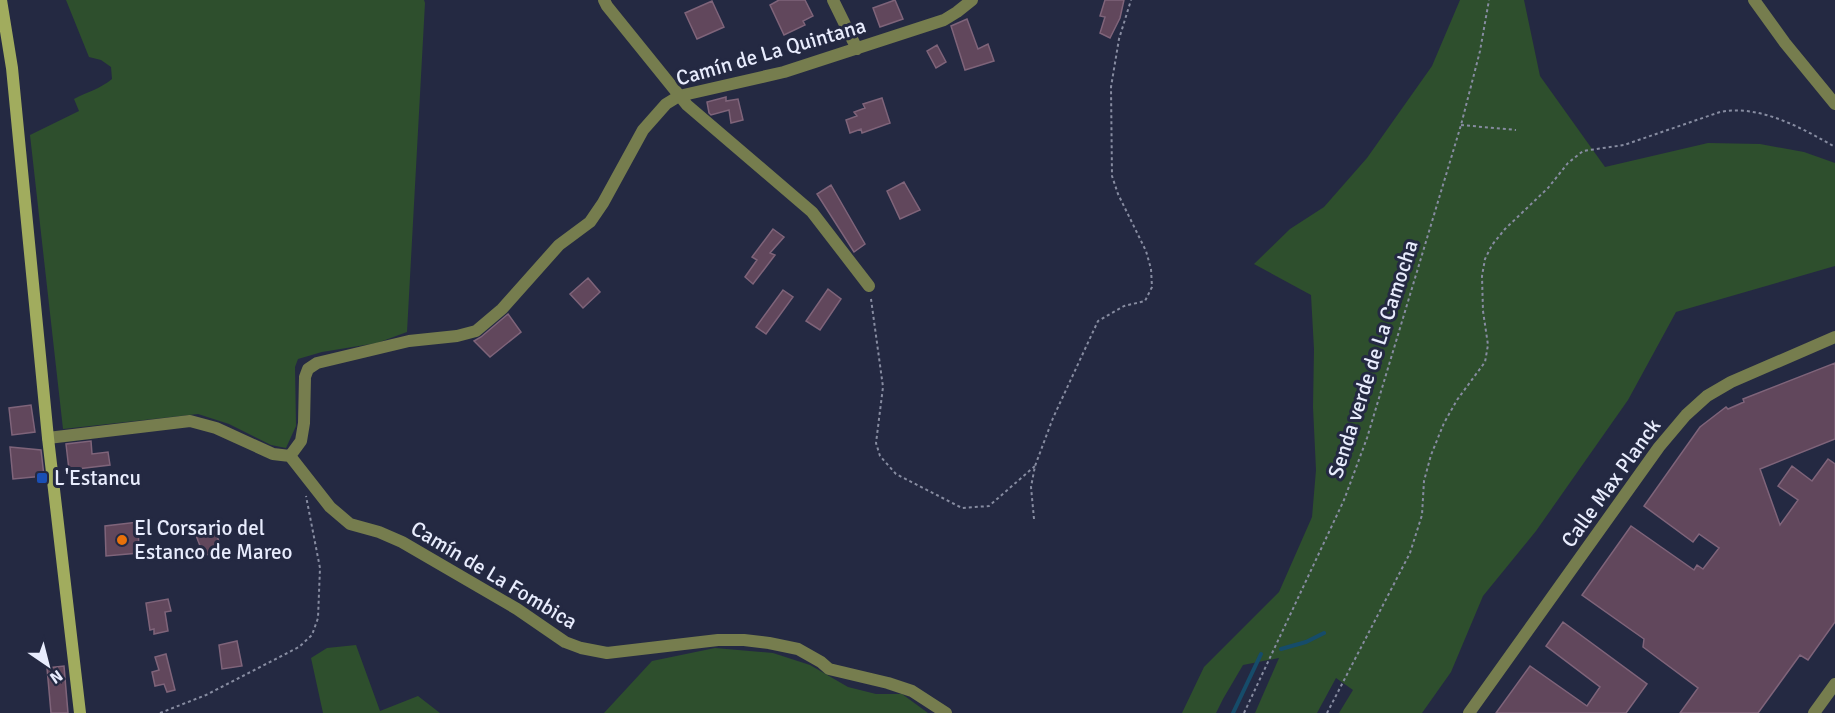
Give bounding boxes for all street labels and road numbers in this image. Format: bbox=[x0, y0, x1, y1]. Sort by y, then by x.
street label: Camín de La Quintana bbox=[673, 12, 869, 92]
street label: Senda verde de La Camocha bbox=[1322, 237, 1424, 481]
street label: Calle Max Planck bbox=[1556, 413, 1667, 552]
street label: Camín de La Fombica bbox=[406, 515, 582, 635]

